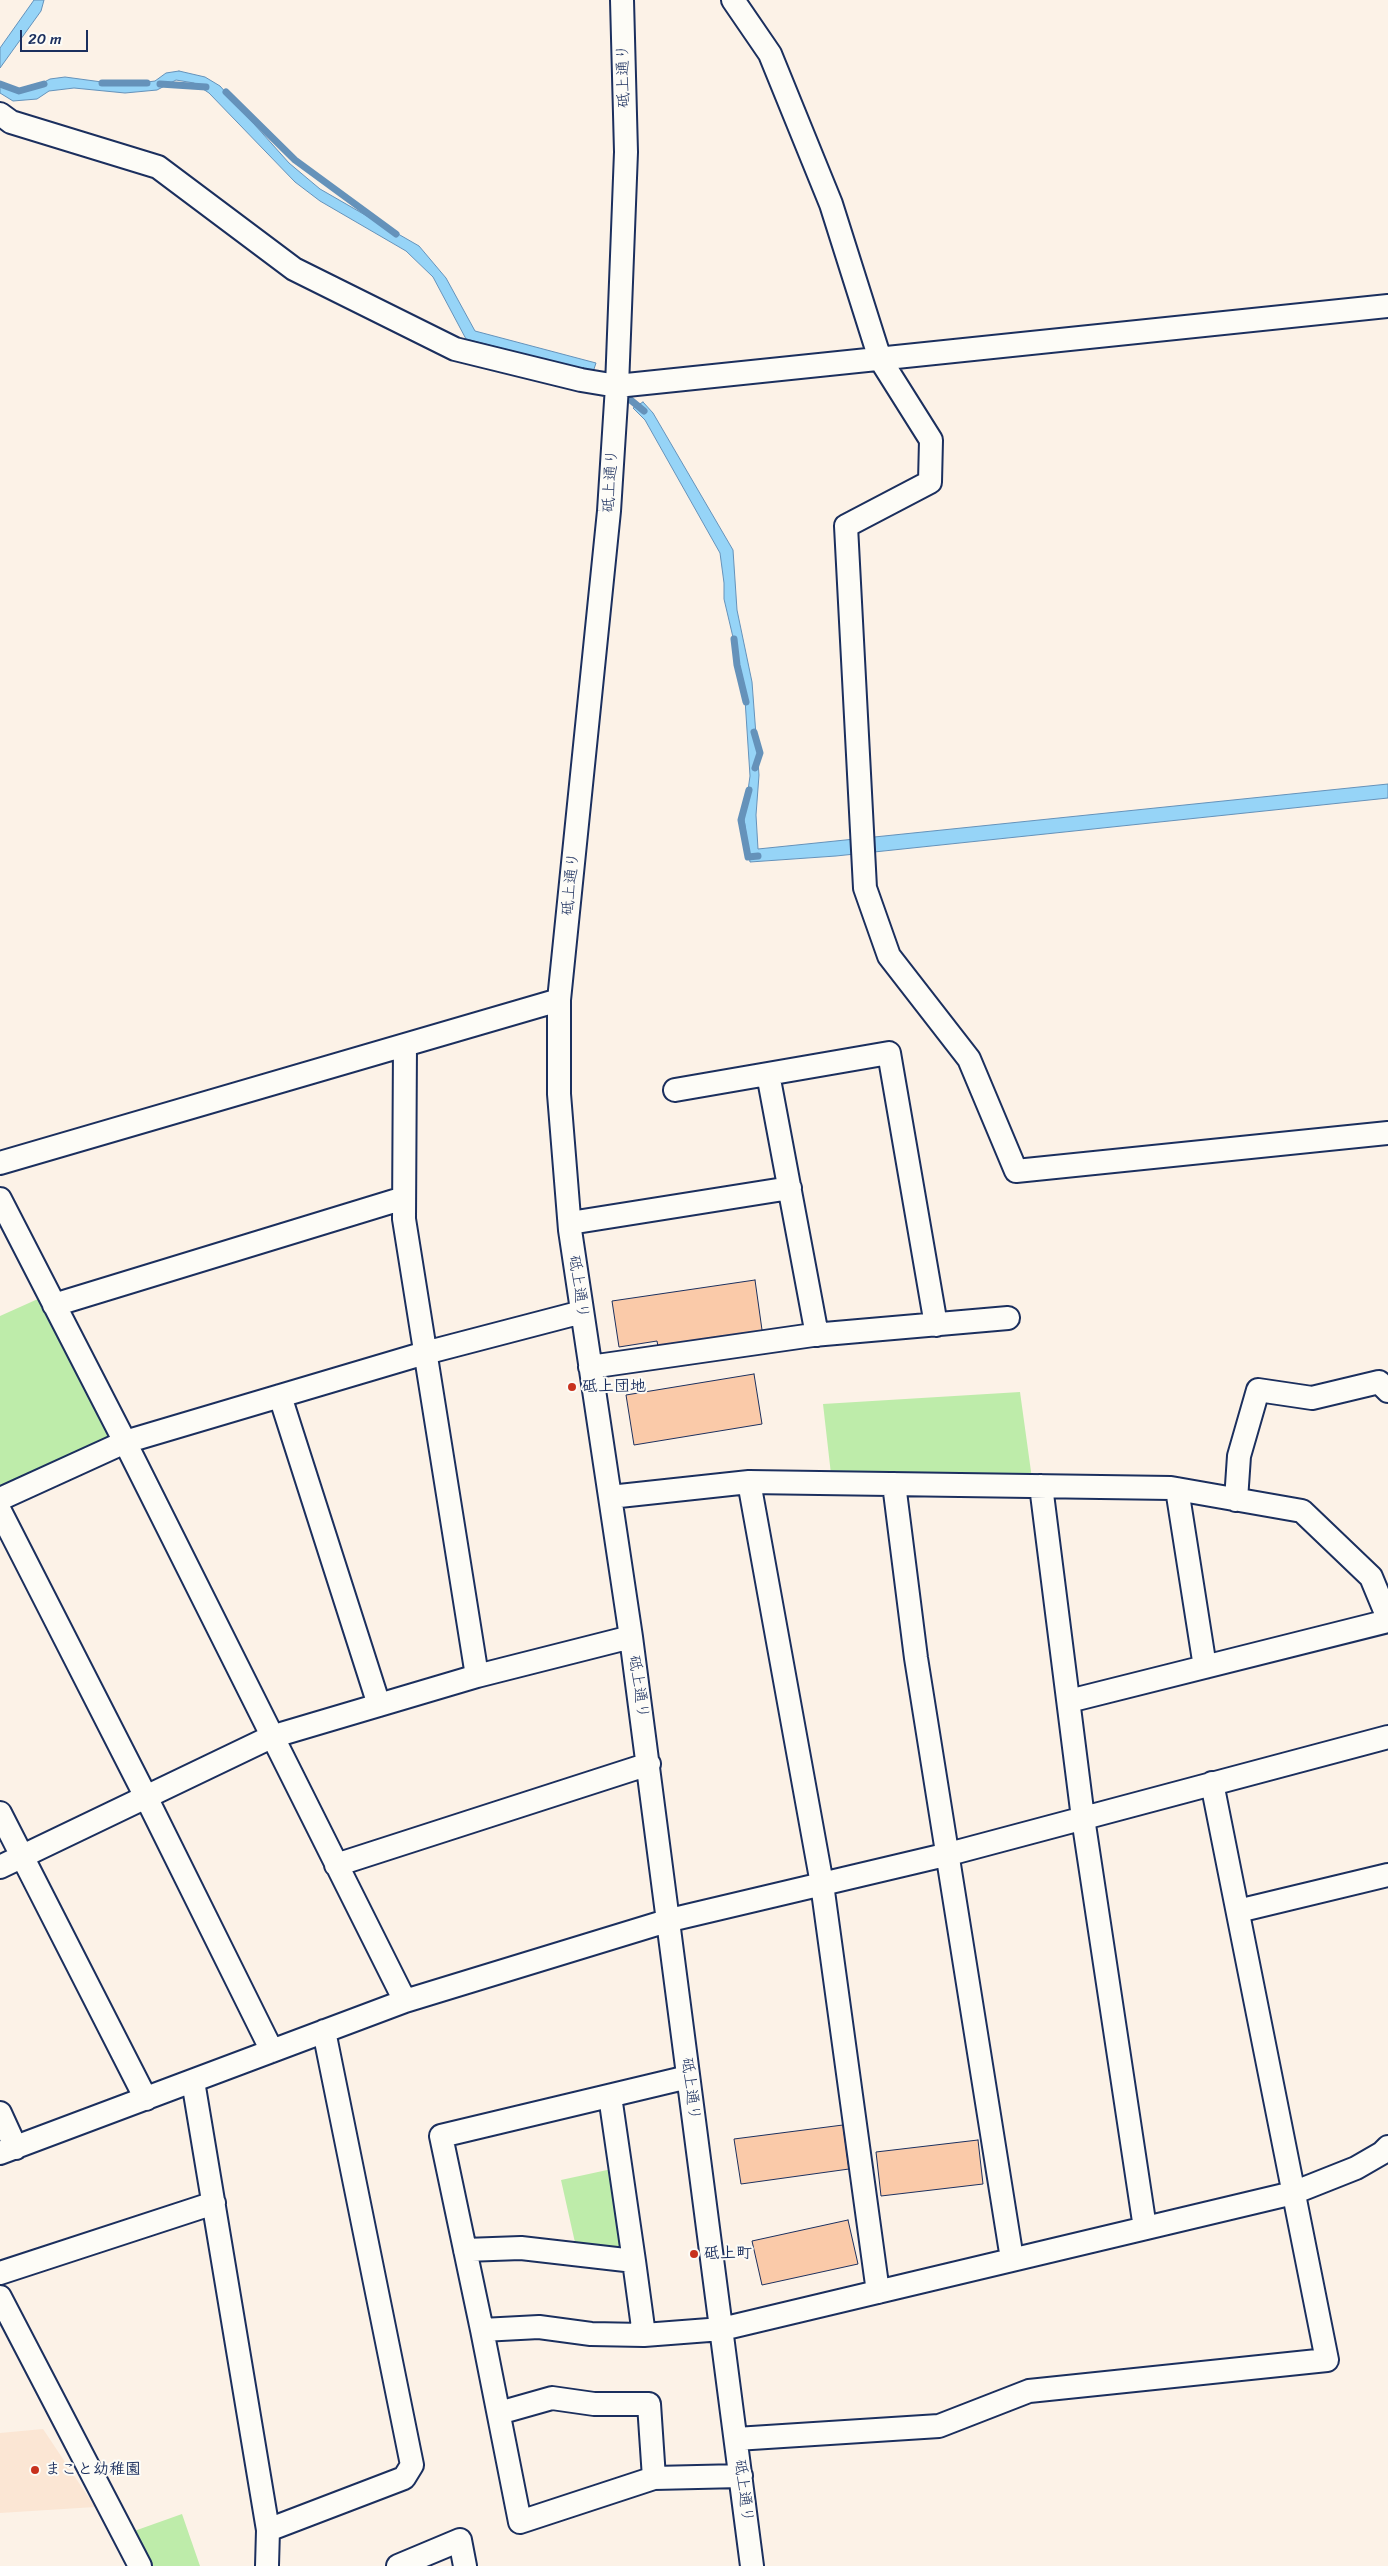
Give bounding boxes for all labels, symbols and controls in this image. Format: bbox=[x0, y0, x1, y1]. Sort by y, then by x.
scale bar bbox=[22, 20, 90, 52]
text: 20 m bbox=[28, 26, 62, 52]
street label: 砥上通り bbox=[614, 44, 634, 108]
street label: 砥上通り bbox=[599, 448, 623, 514]
street label: 砥上通り bbox=[558, 851, 584, 917]
street label: 砥上通り bbox=[564, 1254, 592, 1320]
place label: 砥上団地 bbox=[582, 1377, 646, 1397]
marker: 砥上団地 bbox=[566, 1381, 578, 1393]
street label: 砥上通り bbox=[624, 1654, 652, 1720]
street label: 砥上通り bbox=[677, 2056, 703, 2122]
place label: 砥上町 bbox=[704, 2244, 752, 2264]
marker: 砥上町 bbox=[688, 2248, 700, 2260]
street label: 砥上通り bbox=[730, 2458, 756, 2524]
place label: まこと幼稚園 bbox=[45, 2460, 141, 2480]
marker: まこと幼稚園 bbox=[29, 2464, 41, 2476]

